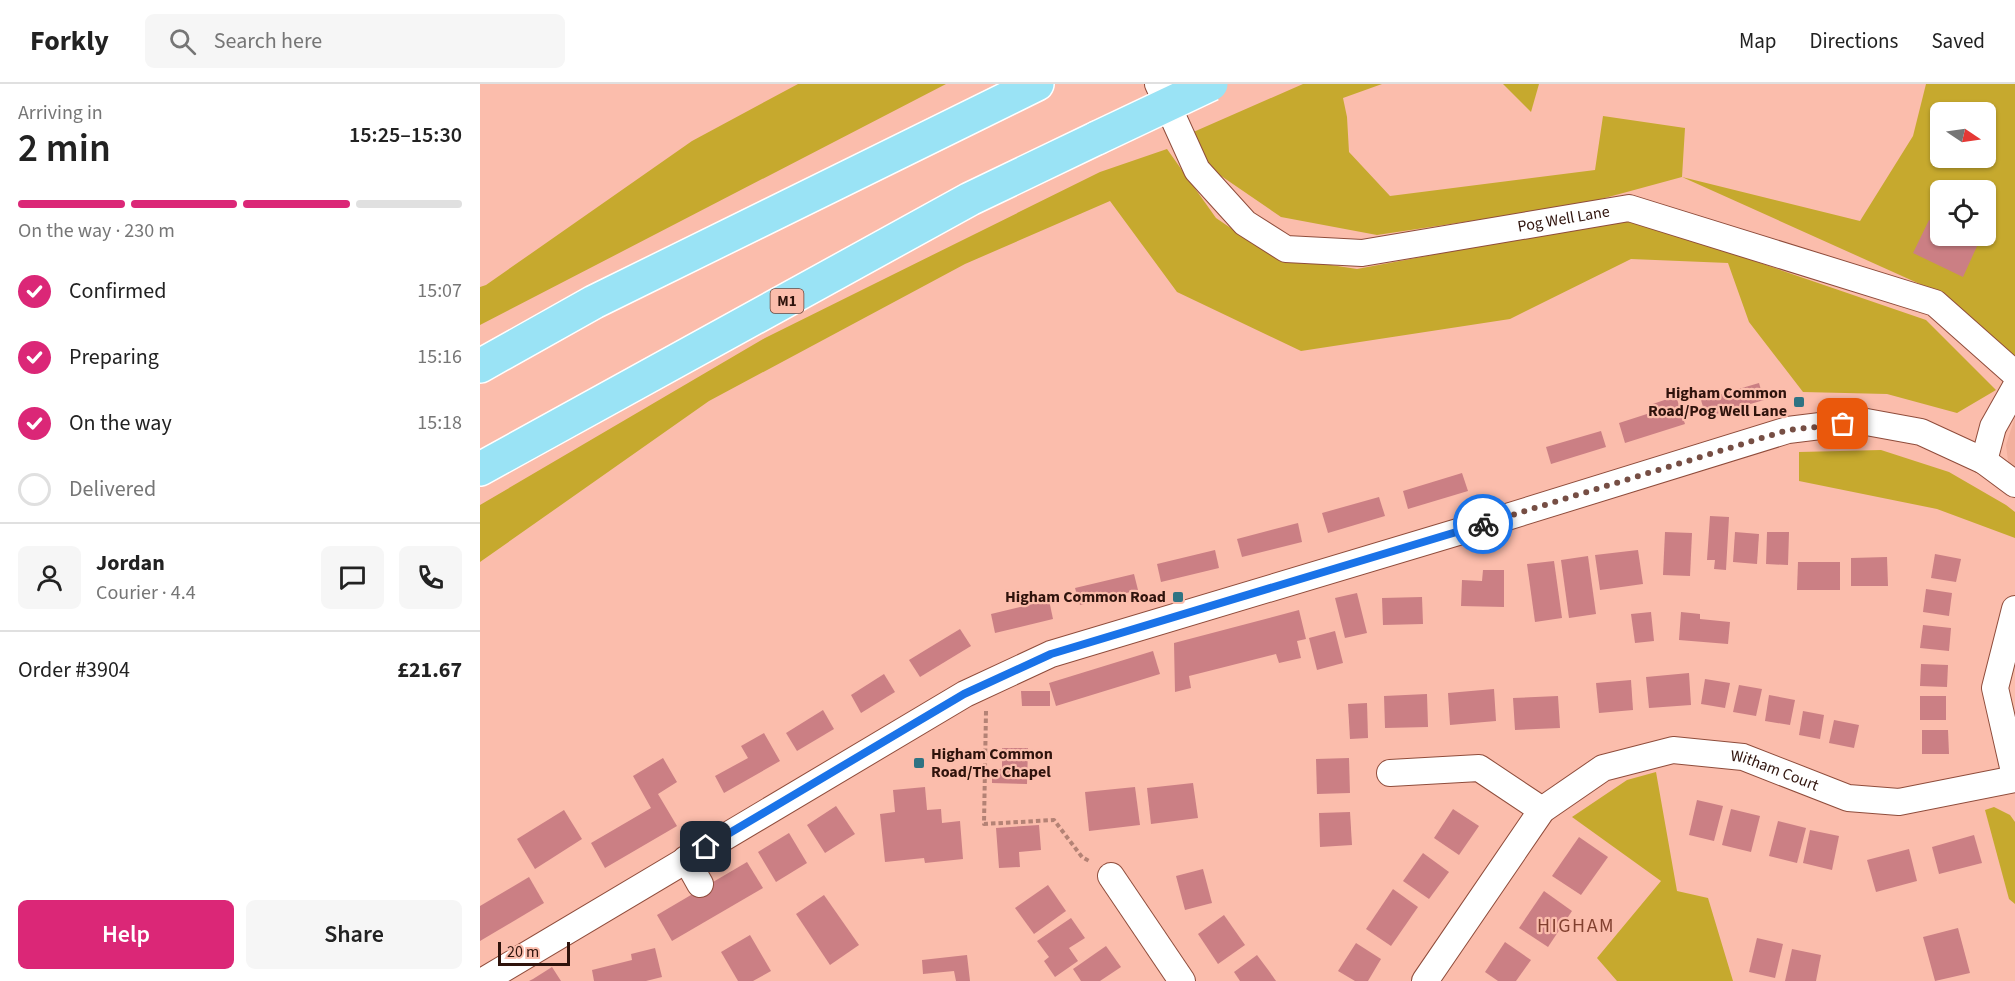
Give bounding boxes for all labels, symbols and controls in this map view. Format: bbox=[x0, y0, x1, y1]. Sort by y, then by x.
search box bbox=[145, 14, 565, 68]
text: Forkly bbox=[30, 21, 109, 61]
icon: search bbox=[166, 25, 199, 58]
text: Search here bbox=[214, 25, 322, 57]
text: Map bbox=[1739, 26, 1777, 56]
text: Directions bbox=[1810, 26, 1898, 56]
text: Saved bbox=[1931, 26, 1985, 56]
text: Arriving in bbox=[18, 99, 103, 127]
north arrow bbox=[1930, 102, 1996, 168]
map controls bbox=[1930, 102, 1996, 246]
text: 15:25–15:30 bbox=[349, 119, 462, 151]
text: 2 min bbox=[18, 121, 111, 177]
button: locate bbox=[1930, 180, 1996, 246]
street label: Pog Well Lane bbox=[1516, 200, 1611, 238]
text: On the way · 230 m bbox=[18, 217, 175, 245]
icon: check bbox=[18, 275, 51, 308]
text: Confirmed bbox=[69, 275, 166, 307]
text: 15:07 bbox=[417, 277, 462, 305]
road number: M1 bbox=[770, 289, 804, 313]
icon: check bbox=[18, 341, 51, 374]
text: Preparing bbox=[69, 341, 159, 373]
text: 15:16 bbox=[417, 343, 462, 371]
place label: Higham Common Road/Pog Well Lane bbox=[1648, 382, 1787, 422]
marker: Higham Common Road/Pog Well Lane bbox=[1792, 395, 1806, 409]
pin bbox=[1817, 398, 1868, 449]
icon: check bbox=[18, 407, 51, 440]
text: On the way bbox=[69, 407, 172, 439]
icon: bag bbox=[1826, 407, 1859, 440]
text: 15:18 bbox=[417, 409, 462, 437]
text: Delivered bbox=[69, 473, 156, 505]
courier bbox=[1453, 494, 1513, 554]
icon: bike bbox=[1467, 508, 1500, 541]
button: person bbox=[18, 546, 81, 609]
button: chat bbox=[321, 546, 384, 609]
button: phone bbox=[399, 546, 462, 609]
text: Jordan bbox=[96, 547, 165, 579]
text: Courier · 4.4 bbox=[96, 579, 196, 607]
place label: Higham Common Road bbox=[1005, 586, 1166, 608]
marker: Higham Common Road bbox=[1171, 590, 1185, 604]
text: Order #3904 bbox=[18, 654, 130, 686]
text: £21.67 bbox=[397, 654, 462, 686]
place label: Higham Common Road/The Chapel bbox=[931, 743, 1053, 783]
street label: Witham Court bbox=[1730, 745, 1823, 797]
marker: Higham Common Road/The Chapel bbox=[912, 756, 926, 770]
pin bbox=[680, 821, 731, 872]
icon: home bbox=[689, 830, 722, 863]
button: Help bbox=[18, 900, 234, 969]
button: Share bbox=[246, 900, 462, 969]
district label: HIGHAM bbox=[1537, 912, 1615, 940]
scale bar bbox=[498, 939, 570, 966]
text: 20 m bbox=[507, 941, 539, 963]

